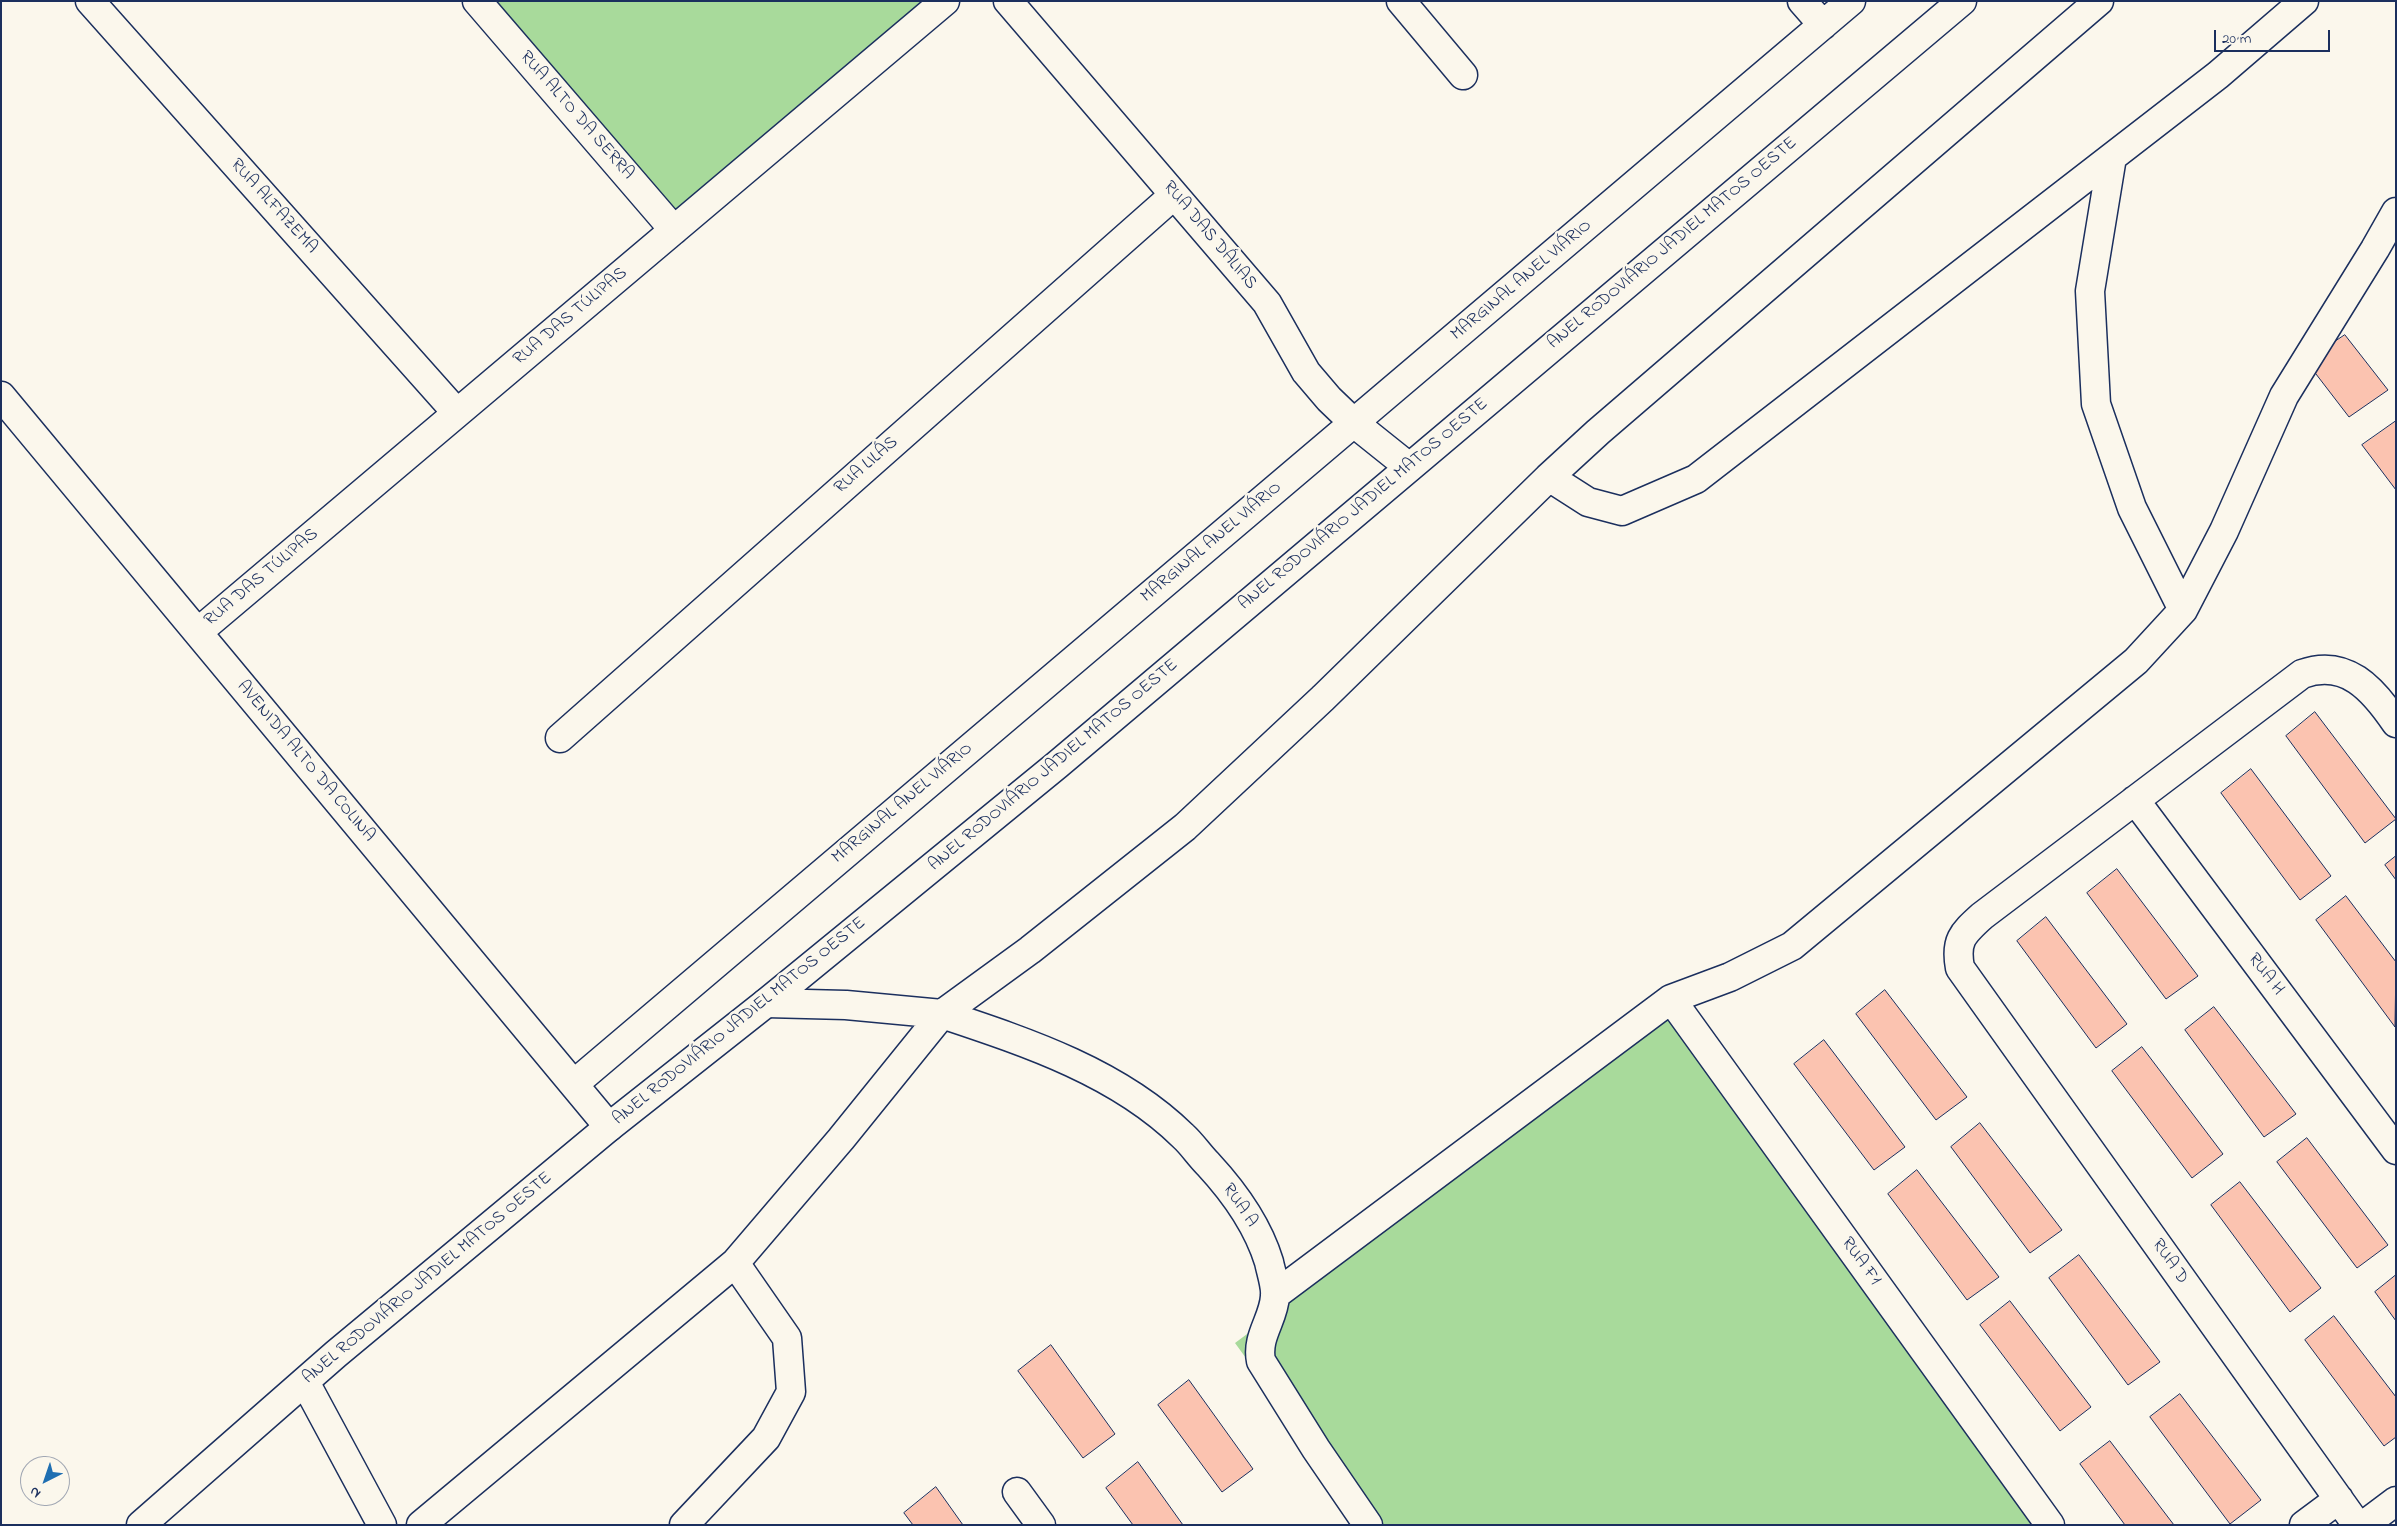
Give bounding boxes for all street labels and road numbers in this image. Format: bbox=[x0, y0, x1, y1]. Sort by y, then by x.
street label: RUA ALTO DA SERRA bbox=[514, 47, 638, 185]
street label: ANEL RODOVIÁRIO JADIEL MATOS OESTE bbox=[1544, 133, 1802, 355]
street label: RUA ALFAZEMA bbox=[225, 155, 321, 259]
street label: RUA DAS DÁLIAS bbox=[1157, 177, 1261, 295]
street label: MARGINAL ANEL VIÁRIO bbox=[1447, 216, 1597, 346]
street label: RUA DAS TÚLIPAS bbox=[510, 263, 632, 371]
street label: ANEL RODOVIÁRIO JADIEL MATOS OESTE bbox=[1235, 394, 1493, 616]
street label: RUA LILÁS bbox=[831, 433, 903, 499]
street label: MARGINAL ANEL VIÁRIO bbox=[1137, 478, 1287, 608]
street label: RUA DAS TÚLIPAS bbox=[201, 524, 323, 632]
street label: ANEL RODOVIÁRIO JADIEL MATOS OESTE bbox=[925, 655, 1183, 877]
street label: AVENIDA ALTO DA COLINA bbox=[231, 677, 379, 847]
street label: MARGINAL ANEL VIÁRIO bbox=[828, 739, 978, 869]
street label: ANEL RODOVIÁRIO JADIEL MATOS OESTE bbox=[609, 913, 871, 1131]
street label: RUA H bbox=[2242, 950, 2288, 1000]
street label: ANEL RODOVIÁRIO JADIEL MATOS OESTE bbox=[299, 1168, 557, 1390]
street label: RUA A bbox=[1217, 1180, 1261, 1232]
street label: RUA F1 bbox=[1835, 1234, 1885, 1290]
street label: RUA D bbox=[2146, 1235, 2192, 1289]

